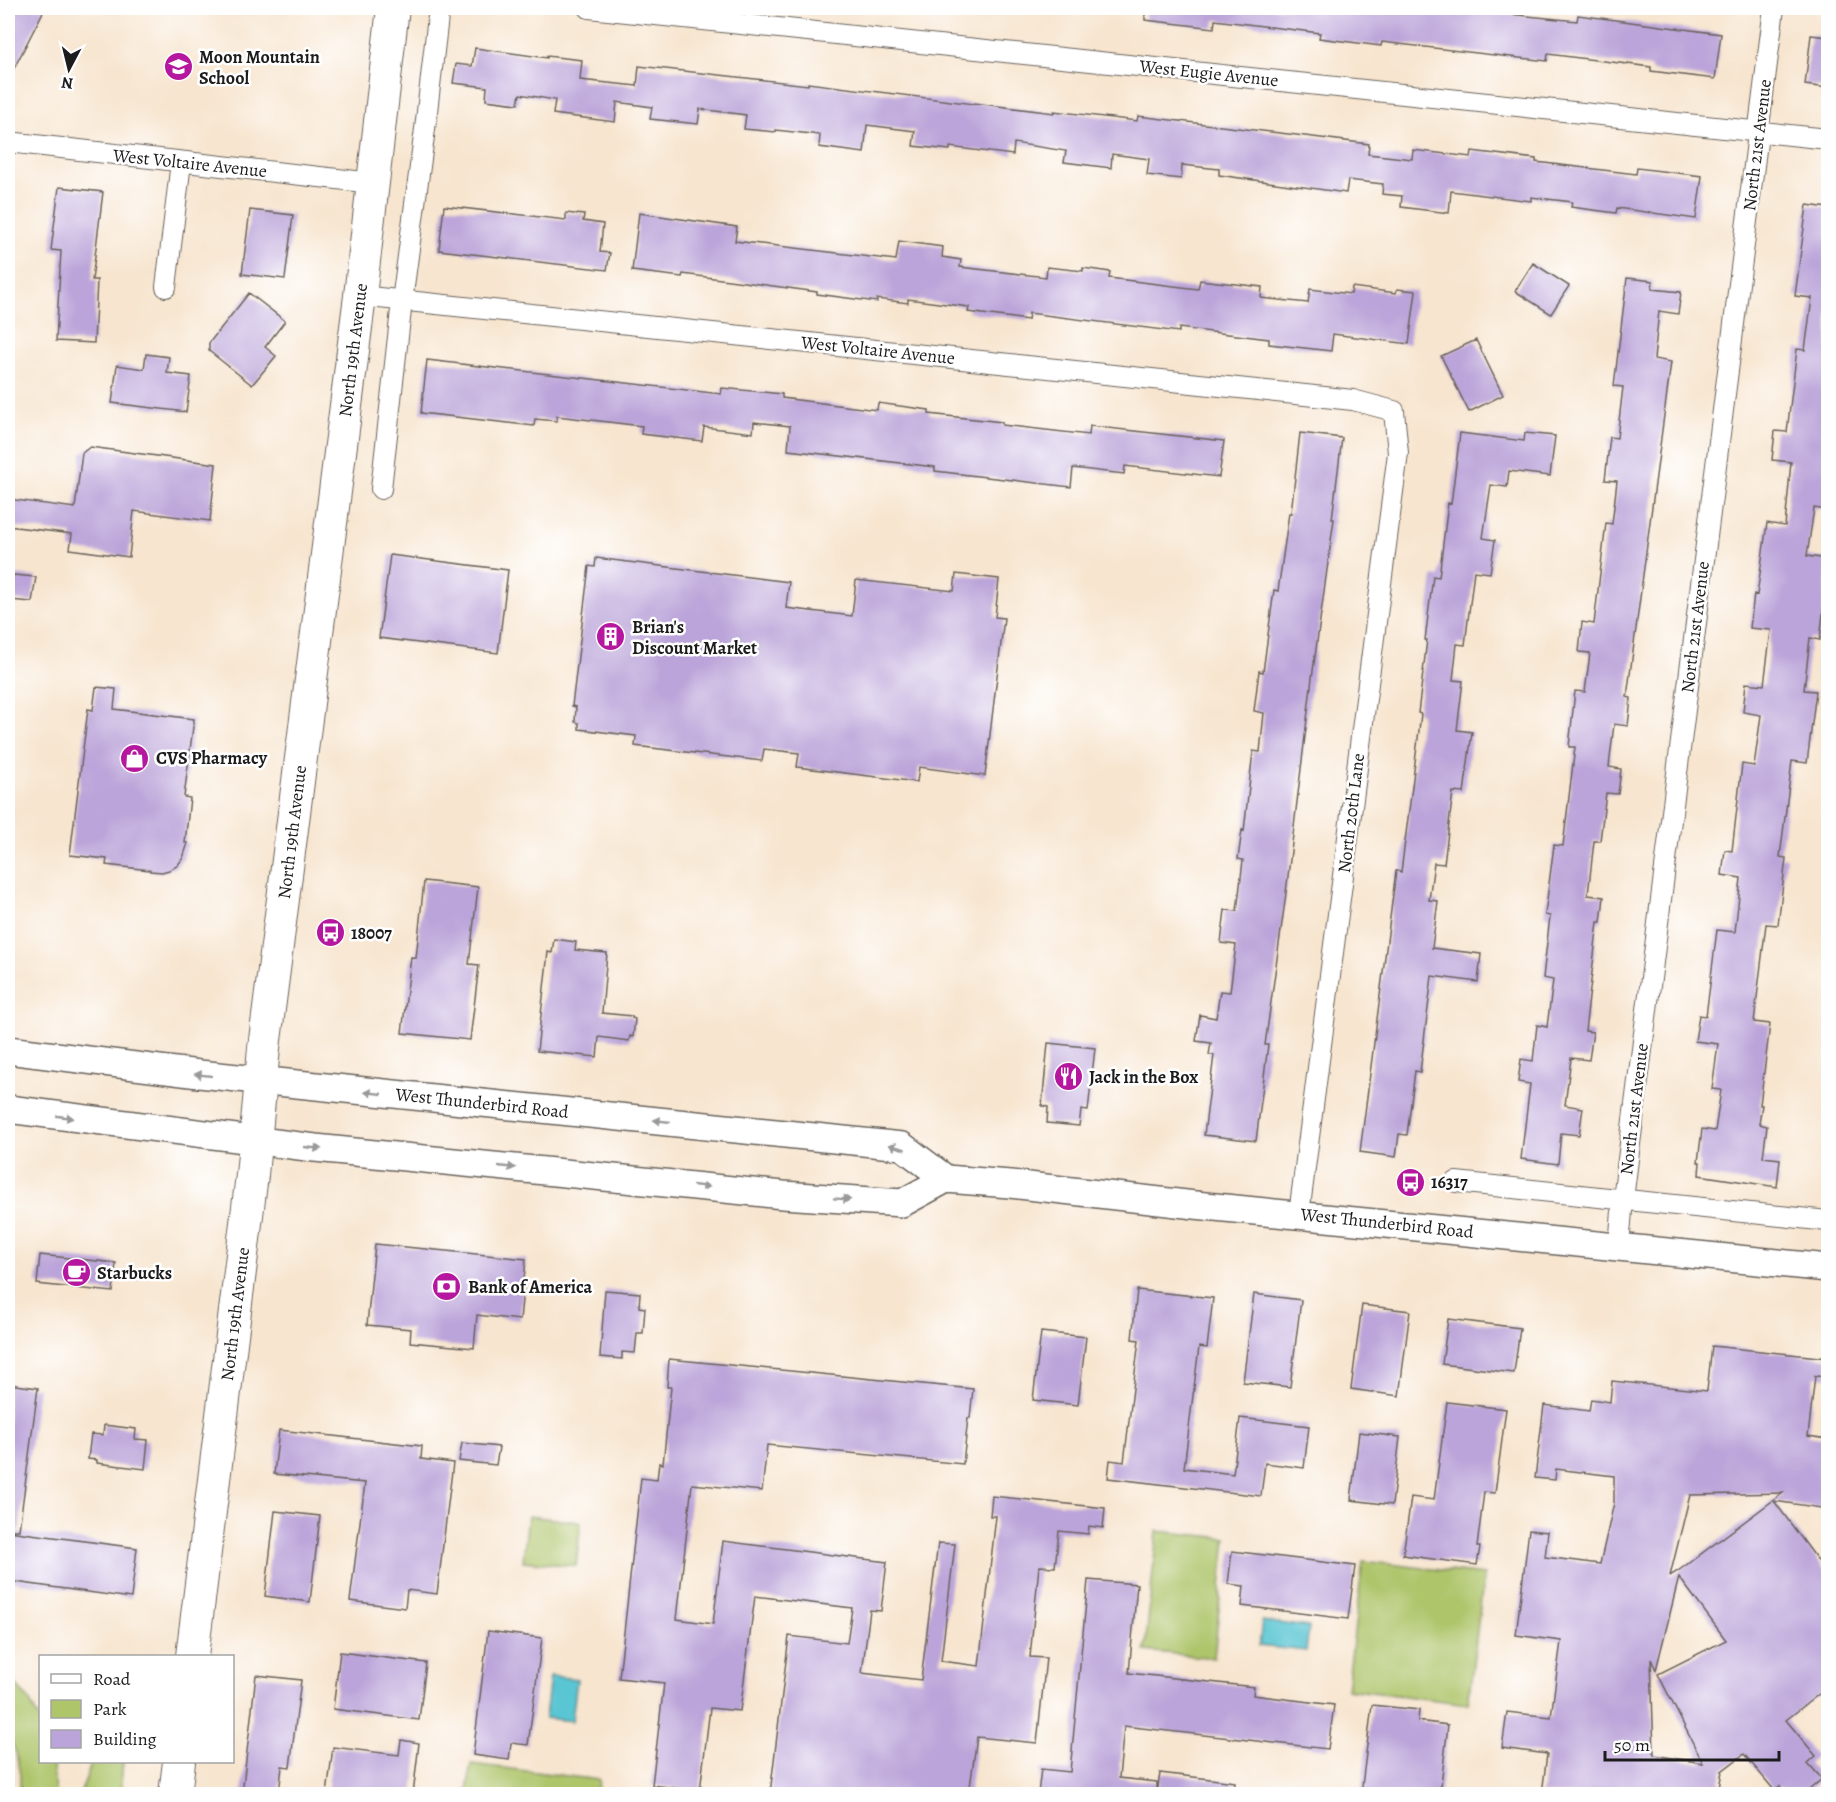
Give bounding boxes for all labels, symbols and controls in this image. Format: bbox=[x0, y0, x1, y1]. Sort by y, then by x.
north arrow bbox=[39, 39, 99, 99]
place label: Moon Mountain School bbox=[199, 45, 320, 90]
school or university icon: Moon Mountain School bbox=[162, 51, 194, 83]
street label: West Eugie Avenue bbox=[1137, 54, 1280, 92]
text: N bbox=[60, 71, 74, 95]
street label: North 21st Avenue bbox=[1737, 78, 1777, 212]
street label: West Voltaire Avenue bbox=[111, 143, 268, 183]
street label: North 19th Avenue bbox=[333, 282, 373, 418]
street label: West Voltaire Avenue bbox=[799, 330, 956, 370]
street label: North 21st Avenue bbox=[1675, 560, 1715, 694]
place label: Brian's Discount Market bbox=[632, 615, 757, 660]
building icon: Brian's Discount Market bbox=[595, 621, 627, 653]
shop icon: CVS Pharmacy bbox=[119, 742, 151, 774]
place label: CVS Pharmacy bbox=[156, 746, 268, 770]
street label: North 20th Lane bbox=[1332, 752, 1370, 874]
street label: North 19th Avenue bbox=[272, 764, 312, 900]
bus stop icon: 18007 bbox=[314, 917, 346, 949]
place label: 18007 bbox=[351, 921, 392, 945]
street label: North 21st Avenue bbox=[1614, 1042, 1654, 1176]
restaurant icon: Jack in the Box bbox=[1052, 1061, 1084, 1093]
place label: Jack in the Box bbox=[1089, 1065, 1198, 1089]
one-way arrow bbox=[193, 1070, 212, 1080]
street label: West Thunderbird Road bbox=[393, 1082, 570, 1124]
one-way arrow bbox=[363, 1088, 382, 1097]
one-way arrow bbox=[56, 1112, 75, 1122]
one-way arrow bbox=[653, 1116, 672, 1126]
one-way arrow bbox=[888, 1142, 906, 1151]
one-way arrow bbox=[304, 1143, 323, 1153]
one-way arrow bbox=[498, 1162, 517, 1172]
bus stop icon: 16317 bbox=[1394, 1166, 1426, 1198]
place label: 16317 bbox=[1431, 1170, 1468, 1194]
one-way arrow bbox=[692, 1181, 711, 1191]
one-way arrow bbox=[832, 1194, 851, 1204]
street label: West Thunderbird Road bbox=[1298, 1202, 1475, 1244]
street label: North 19th Avenue bbox=[215, 1246, 255, 1382]
cafe icon: Starbucks bbox=[60, 1257, 92, 1289]
place label: Starbucks bbox=[97, 1261, 172, 1285]
bank icon: Bank of America bbox=[431, 1271, 463, 1303]
place label: Bank of America bbox=[468, 1275, 593, 1299]
legend bbox=[39, 1655, 234, 1763]
text: Road bbox=[93, 1667, 131, 1691]
text: Park bbox=[93, 1697, 127, 1721]
scale bar bbox=[1605, 1724, 1779, 1762]
text: Building bbox=[93, 1727, 157, 1751]
text: 50 m bbox=[1614, 1733, 1650, 1757]

